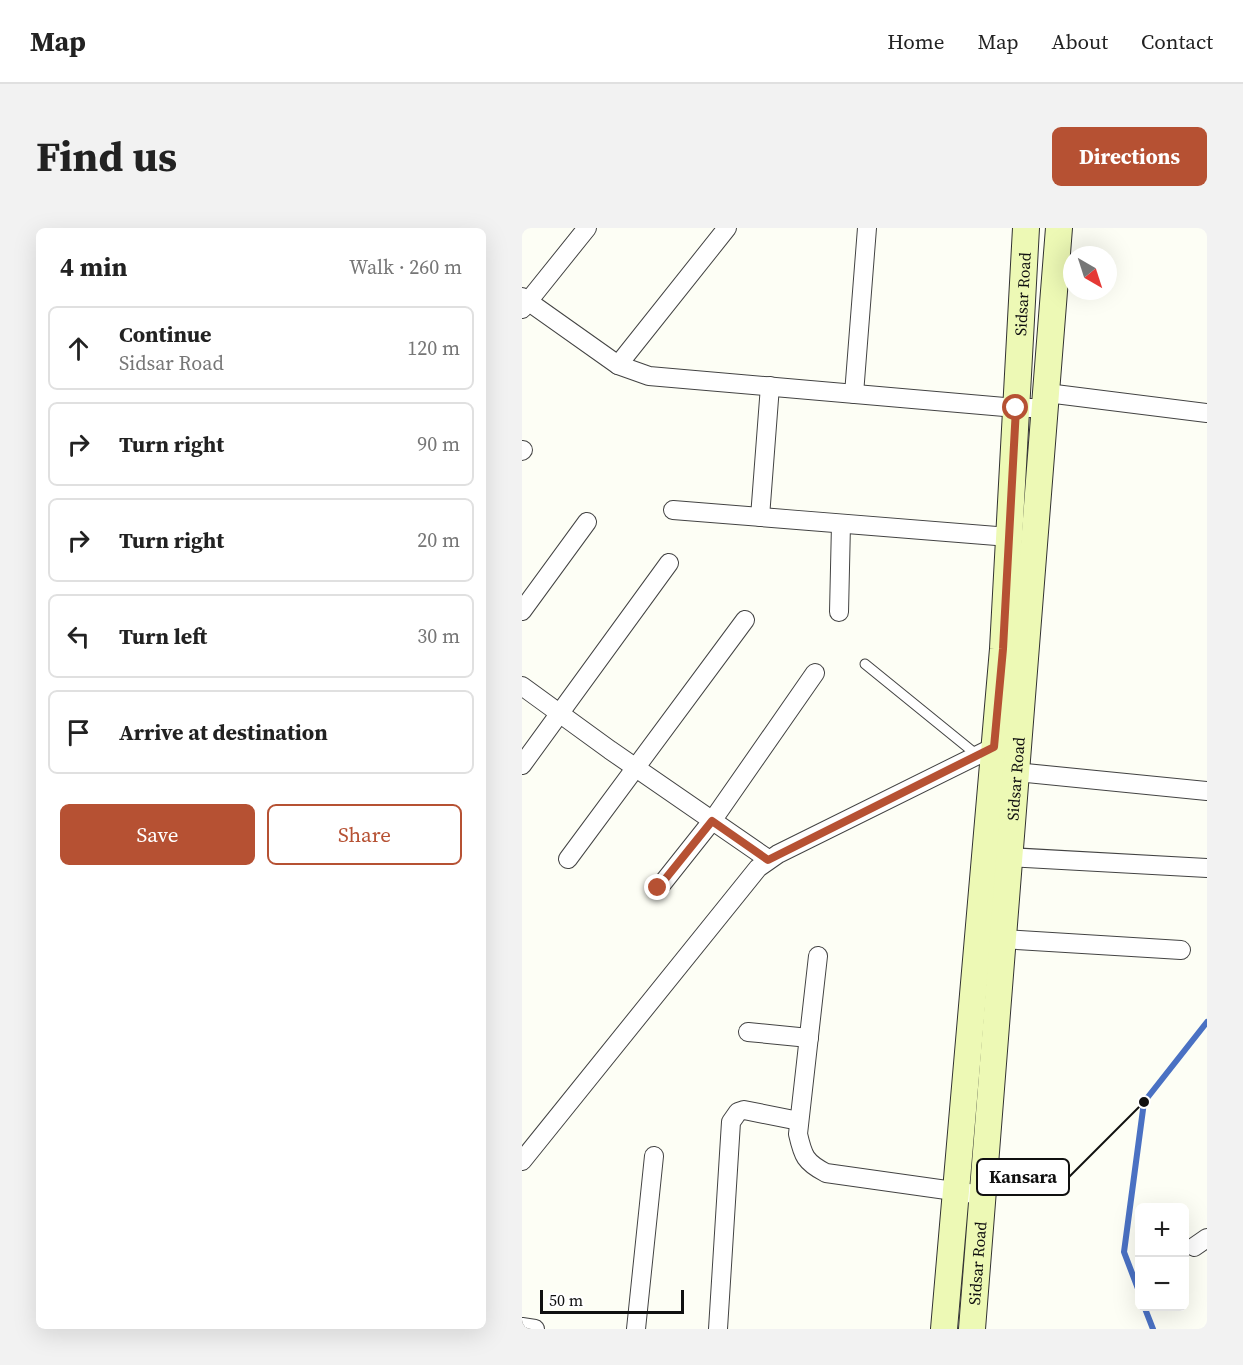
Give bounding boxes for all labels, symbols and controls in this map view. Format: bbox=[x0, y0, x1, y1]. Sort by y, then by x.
text: Map bbox=[30, 22, 86, 60]
text: Home bbox=[887, 27, 945, 56]
text: Map bbox=[978, 27, 1019, 56]
text: About bbox=[1052, 27, 1108, 56]
text: Contact bbox=[1141, 27, 1213, 56]
text: Find us bbox=[36, 127, 177, 185]
button: Directions bbox=[1052, 127, 1207, 186]
north arrow bbox=[1063, 246, 1117, 300]
text: 4 min bbox=[60, 249, 127, 285]
street label: Sidsar Road bbox=[1009, 252, 1036, 337]
text: Walk · 260 m bbox=[349, 253, 462, 281]
text: Continue bbox=[119, 319, 212, 349]
icon: ahead bbox=[62, 332, 95, 365]
text: 120 m bbox=[407, 334, 460, 362]
text: Sidsar Road bbox=[119, 349, 224, 377]
route start bbox=[1002, 394, 1028, 420]
icon: right bbox=[62, 428, 95, 461]
text: Turn right bbox=[119, 429, 224, 459]
text: 90 m bbox=[417, 430, 460, 458]
icon: right bbox=[62, 524, 95, 557]
text: Turn right bbox=[119, 525, 224, 555]
text: 20 m bbox=[417, 526, 460, 554]
icon: left bbox=[62, 620, 95, 653]
text: Turn left bbox=[119, 621, 207, 651]
text: 30 m bbox=[417, 622, 460, 650]
icon: arrive bbox=[62, 716, 95, 749]
text: Arrive at destination bbox=[119, 717, 328, 747]
street label: Sidsar Road bbox=[1001, 736, 1030, 821]
button: Save bbox=[60, 804, 255, 865]
button: Share bbox=[267, 804, 462, 865]
route end bbox=[644, 874, 670, 900]
callout: Kansara bbox=[977, 1159, 1069, 1195]
text: Kansara bbox=[989, 1164, 1057, 1189]
map controls bbox=[1135, 1203, 1189, 1311]
button: + bbox=[1135, 1203, 1189, 1257]
street label: Sidsar Road bbox=[963, 1221, 991, 1306]
button: − bbox=[1135, 1257, 1189, 1311]
scale bar bbox=[540, 1287, 684, 1314]
text: 50 m bbox=[549, 1289, 583, 1311]

